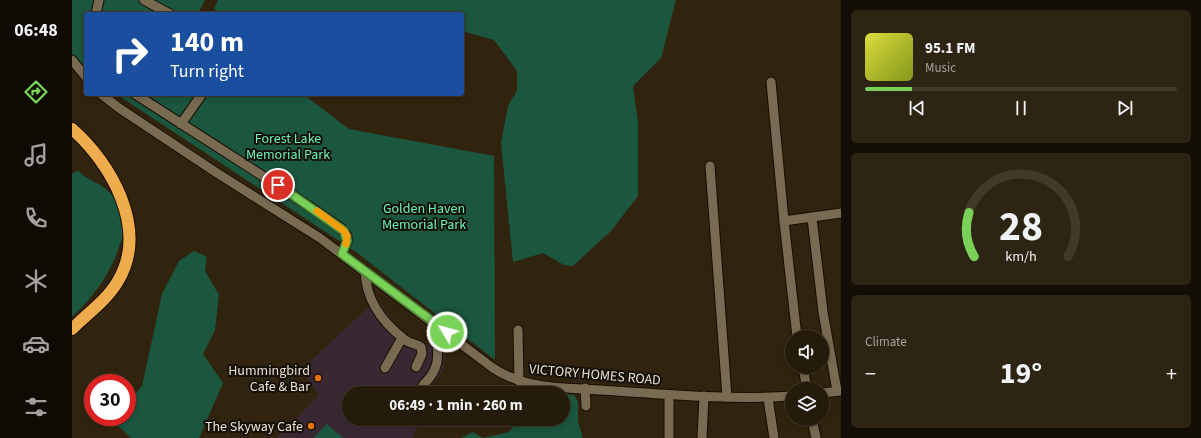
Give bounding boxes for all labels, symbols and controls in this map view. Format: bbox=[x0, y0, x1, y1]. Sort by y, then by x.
text: 06:48 bbox=[14, 18, 58, 43]
text: 140 m bbox=[170, 22, 244, 62]
icon: right bbox=[104, 28, 156, 80]
text: 95.1 FM bbox=[925, 38, 976, 59]
text: Turn right bbox=[170, 59, 244, 84]
text: Music bbox=[925, 59, 956, 77]
icon: directions bbox=[22, 78, 50, 106]
icon: previous bbox=[906, 97, 928, 119]
icon: pause bbox=[1010, 97, 1032, 119]
icon: next bbox=[1114, 97, 1136, 119]
park label: Forest Lake Memorial Park bbox=[246, 129, 330, 165]
icon: music bbox=[22, 141, 50, 169]
pin bbox=[261, 168, 295, 202]
icon: arrive bbox=[267, 174, 289, 196]
text: 28 bbox=[999, 197, 1043, 257]
park label: Golden Haven Memorial Park bbox=[382, 199, 466, 235]
icon: phone bbox=[22, 204, 50, 232]
text: km/h bbox=[1005, 246, 1037, 267]
icon: climate bbox=[22, 267, 50, 295]
position arrow bbox=[426, 311, 468, 353]
icon: car bbox=[22, 330, 50, 358]
map controls bbox=[785, 330, 829, 426]
button: sound bbox=[785, 330, 829, 374]
text: Climate bbox=[865, 333, 907, 351]
text: 19° bbox=[1000, 352, 1042, 395]
text: − bbox=[865, 358, 876, 390]
text: + bbox=[1166, 358, 1177, 390]
street label: VICTORY HOMES ROAD bbox=[528, 359, 662, 391]
place label: Hummingbird Cafe & Bar bbox=[228, 361, 310, 397]
marker: Hummingbird Cafe & Bar bbox=[313, 373, 323, 383]
speed limit sign: 30 bbox=[84, 374, 136, 426]
button: layers bbox=[785, 382, 829, 426]
icon: filters bbox=[22, 393, 50, 421]
text: 06:49 · 1 min · 260 m bbox=[389, 395, 523, 416]
place label: The Skyway Cafe bbox=[205, 417, 303, 437]
marker: The Skyway Cafe bbox=[306, 421, 316, 431]

